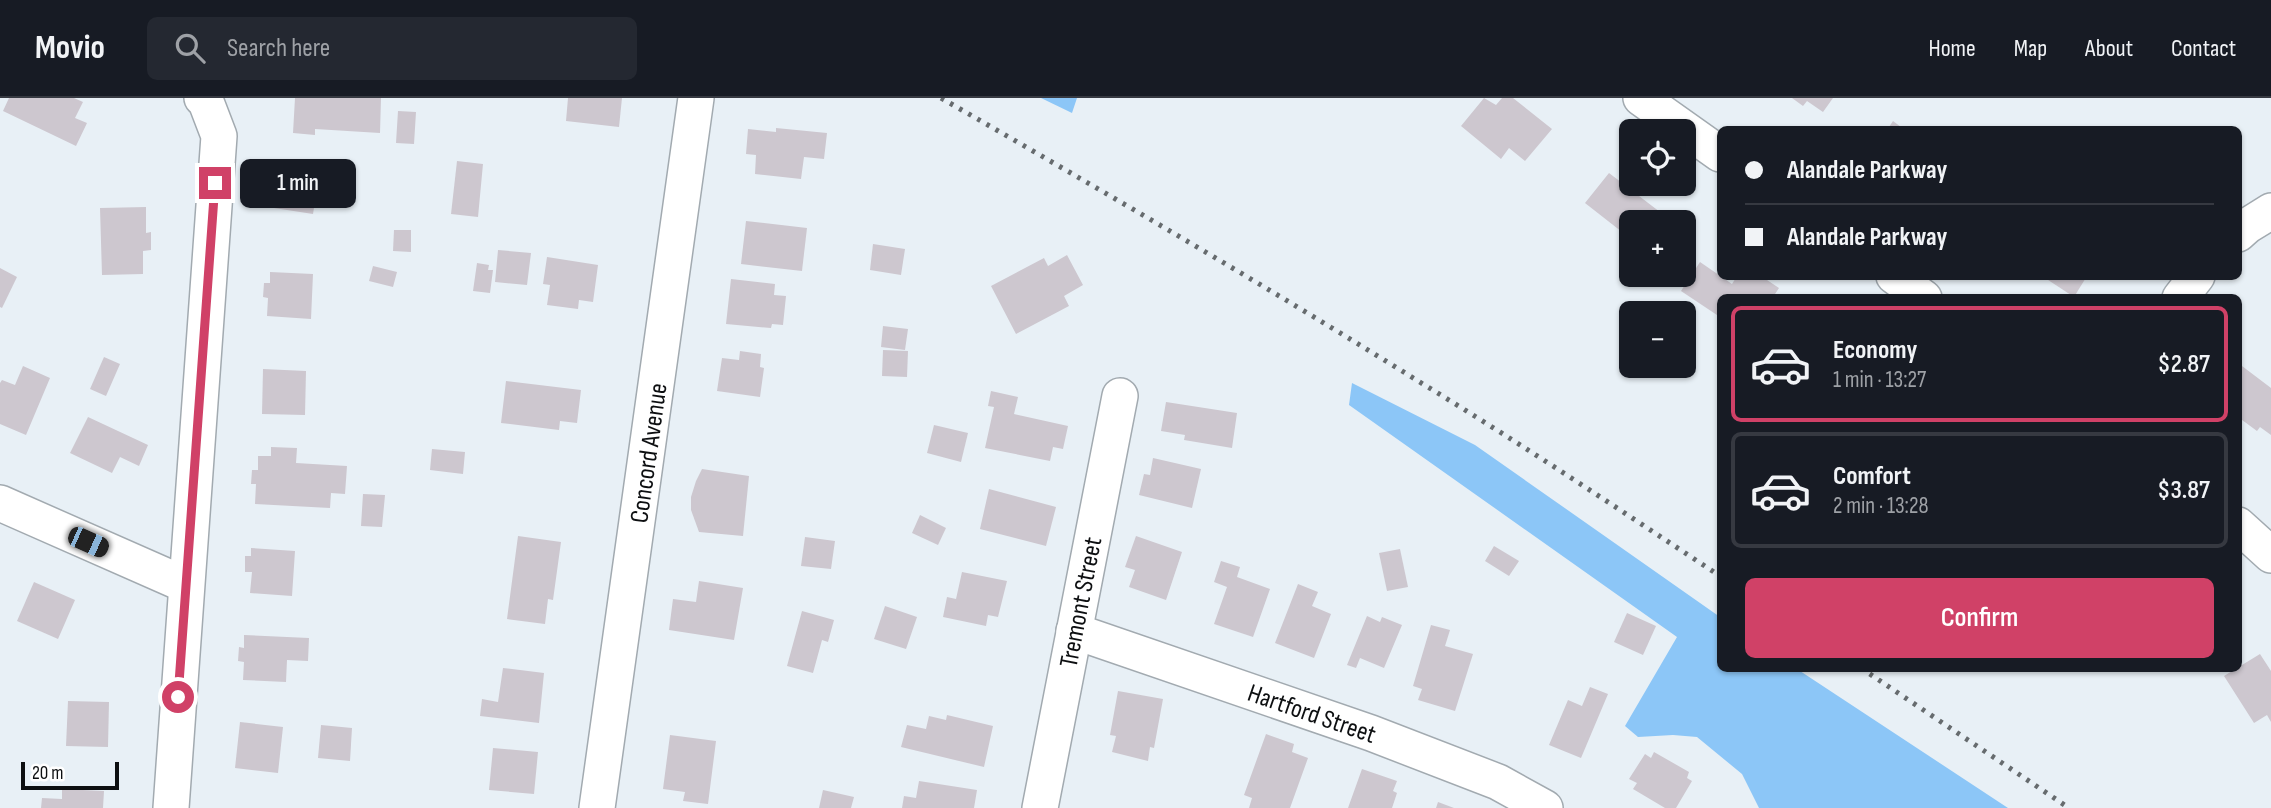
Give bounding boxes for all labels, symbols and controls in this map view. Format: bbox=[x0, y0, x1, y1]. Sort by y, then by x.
search box bbox=[147, 17, 637, 80]
text: Movio bbox=[35, 28, 105, 68]
icon: search bbox=[171, 29, 209, 67]
text: Search here bbox=[227, 33, 330, 64]
text: Home bbox=[1928, 34, 1976, 63]
text: Map bbox=[2014, 34, 2047, 63]
text: About bbox=[2085, 34, 2133, 63]
text: Contact bbox=[2171, 34, 2236, 63]
map controls bbox=[1619, 119, 1696, 378]
button: locate bbox=[1619, 119, 1696, 196]
text: Alandale Parkway bbox=[1787, 155, 1947, 186]
callout: 1 min bbox=[240, 158, 355, 208]
route end bbox=[199, 167, 231, 199]
text: 1 min bbox=[277, 169, 319, 197]
button: + bbox=[1619, 210, 1696, 287]
text: Alandale Parkway bbox=[1787, 222, 1947, 253]
button: − bbox=[1619, 301, 1696, 378]
icon: car bbox=[1749, 333, 1812, 396]
text: Economy bbox=[1833, 335, 1917, 366]
text: $2.87 bbox=[2158, 349, 2210, 380]
text: 1 min · 13:27 bbox=[1833, 366, 1926, 394]
street label: Concord Avenue bbox=[624, 381, 675, 525]
icon: car bbox=[1749, 459, 1812, 522]
text: Comfort bbox=[1833, 461, 1911, 492]
text: $3.87 bbox=[2157, 475, 2210, 506]
text: 2 min · 13:28 bbox=[1833, 492, 1929, 520]
car bbox=[65, 524, 112, 560]
street label: Tremont Street bbox=[1054, 535, 1109, 670]
button: Confirm bbox=[1745, 578, 2214, 658]
street label: Hartford Street bbox=[1243, 678, 1380, 751]
route start bbox=[162, 681, 194, 713]
scale bar bbox=[21, 759, 119, 791]
text: 20 m bbox=[32, 762, 64, 785]

